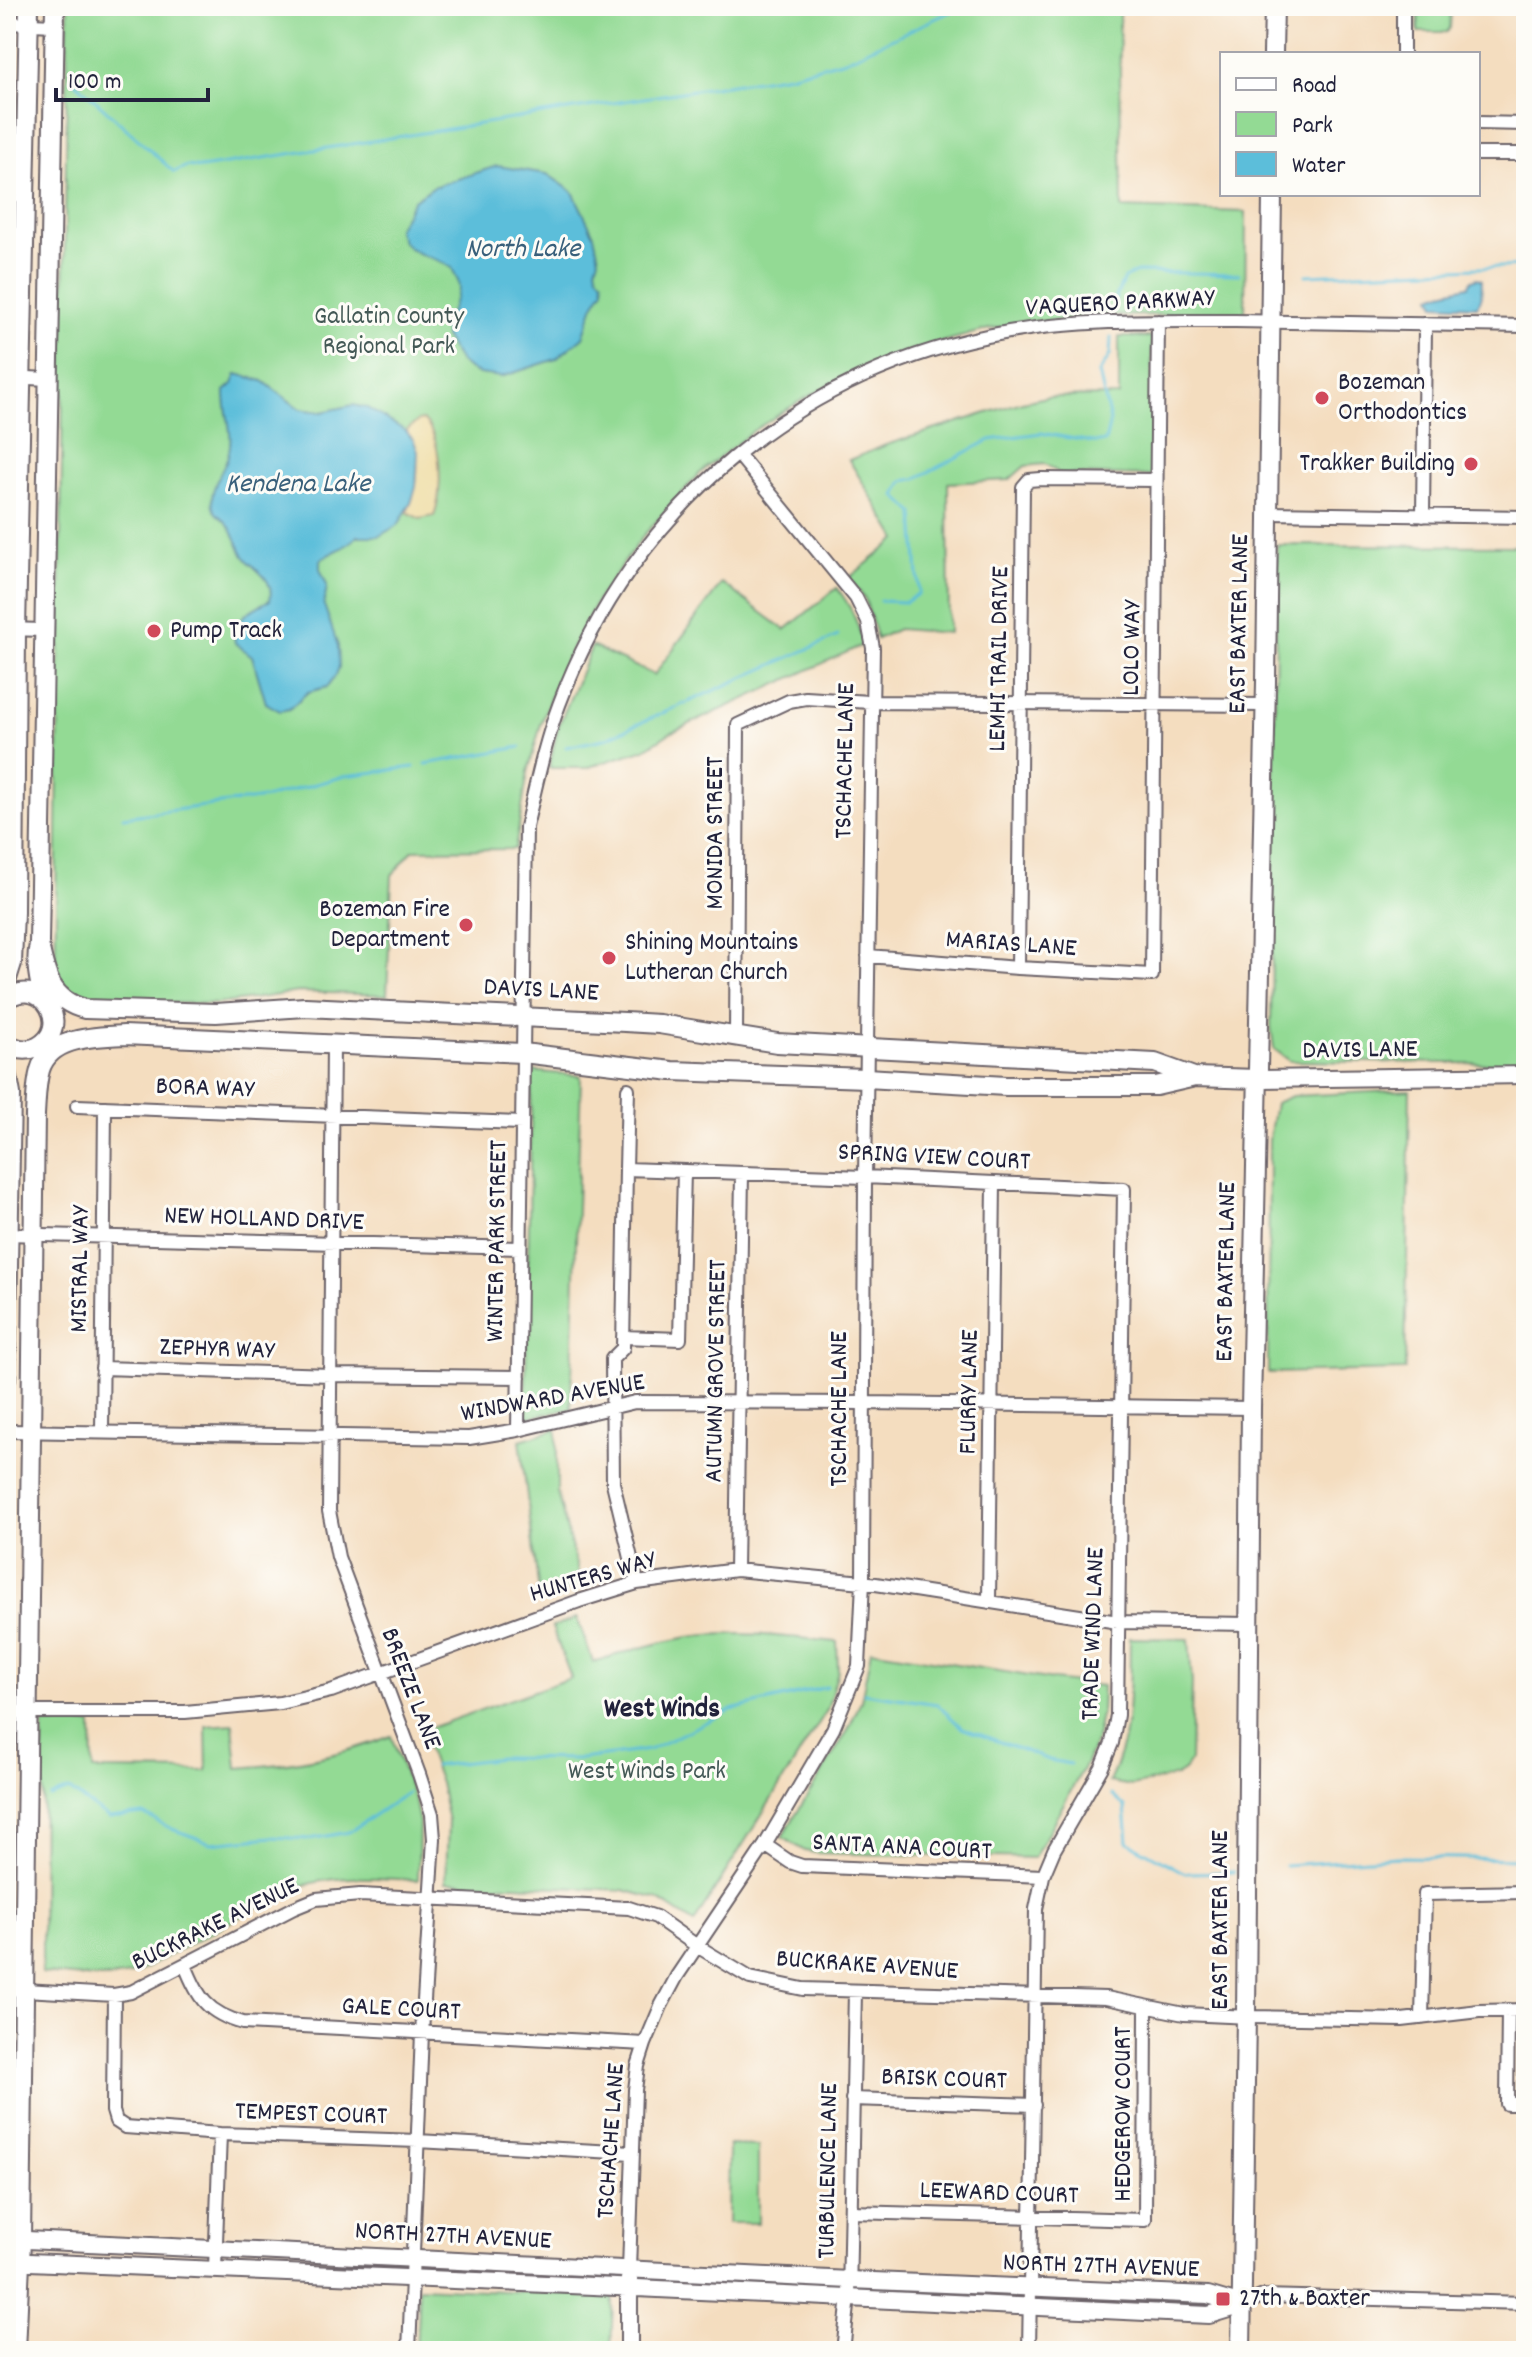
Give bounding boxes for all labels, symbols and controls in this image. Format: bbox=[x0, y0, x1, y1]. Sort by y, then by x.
scale bar bbox=[56, 52, 208, 102]
legend bbox=[1220, 52, 1480, 196]
text: 100 m bbox=[68, 66, 121, 100]
text: Road bbox=[1292, 70, 1337, 104]
text: Park bbox=[1292, 110, 1333, 144]
text: Water bbox=[1292, 150, 1345, 184]
water label: North Lake bbox=[466, 231, 582, 271]
street label: VAQUERO PARKWAY bbox=[1025, 281, 1217, 327]
park label: Gallatin County Regional Park bbox=[314, 299, 464, 366]
place label: Bozeman Orthodontics bbox=[1338, 365, 1467, 432]
marker: Bozeman Orthodontics bbox=[1313, 389, 1331, 407]
place label: Trakker Building bbox=[1300, 446, 1455, 483]
marker: Trakker Building bbox=[1462, 455, 1480, 473]
water label: Kendena Lake bbox=[226, 466, 372, 506]
street label: EAST BAXTER LANE bbox=[1220, 534, 1260, 714]
street label: LEMHI TRAIL DRIVE bbox=[980, 566, 1020, 752]
street label: LOLO WAY bbox=[1114, 598, 1152, 696]
place label: Pump Track bbox=[170, 613, 282, 650]
marker: Pump Track bbox=[145, 622, 163, 640]
street label: TSCHACHE LANE bbox=[826, 683, 866, 839]
street label: MONIDA STREET bbox=[698, 756, 735, 910]
place label: Bozeman Fire Department bbox=[319, 892, 450, 959]
marker: Bozeman Fire Department bbox=[457, 916, 475, 934]
street label: MARIAS LANE bbox=[944, 922, 1078, 968]
place label: Shining Mountains Lutheran Church bbox=[625, 925, 799, 992]
marker: Shining Mountains Lutheran Church bbox=[600, 949, 618, 967]
street label: DAVIS LANE bbox=[483, 970, 600, 1012]
street label: DAVIS LANE bbox=[1302, 1031, 1418, 1071]
street label: BORA WAY bbox=[155, 1069, 256, 1109]
street label: SPRING VIEW COURT bbox=[837, 1134, 1032, 1182]
street label: WINTER PARK STREET bbox=[478, 1139, 518, 1342]
street label: EAST BAXTER LANE bbox=[1207, 1182, 1247, 1362]
street label: NEW HOLLAND DRIVE bbox=[163, 1198, 365, 1242]
street label: MISTRAL WAY bbox=[61, 1204, 101, 1333]
street label: AUTUMN GROVE STREET bbox=[697, 1258, 737, 1483]
street label: FLURRY LANE bbox=[950, 1329, 990, 1455]
street label: ZEPHYR WAY bbox=[159, 1330, 277, 1371]
street label: TSCHACHE LANE bbox=[822, 1331, 859, 1487]
street label: WINDWARD AVENUE bbox=[458, 1365, 648, 1433]
street label: HUNTERS WAY bbox=[526, 1542, 662, 1614]
street label: TRADE WIND LANE bbox=[1072, 1547, 1116, 1721]
street label: BREEZE LANE bbox=[370, 1623, 450, 1755]
district label: West Winds bbox=[604, 1691, 720, 1731]
park label: West Winds Park bbox=[568, 1754, 726, 1791]
street label: SANTA ANA COURT bbox=[811, 1825, 993, 1871]
street label: EAST BAXTER LANE bbox=[1203, 1830, 1240, 2010]
street label: BUCKRAKE AVENUE bbox=[126, 1868, 306, 1982]
street label: BUCKRAKE AVENUE bbox=[775, 1941, 959, 1991]
street label: GALE COURT bbox=[341, 1988, 462, 2032]
street label: HEDGEROW COURT bbox=[1106, 2026, 1143, 2202]
street label: BRISK COURT bbox=[880, 2059, 1008, 2101]
street label: TSCHACHE LANE bbox=[588, 2062, 636, 2220]
street label: TURBULENCE LANE bbox=[809, 2083, 849, 2259]
street label: TEMPEST COURT bbox=[234, 2094, 388, 2136]
street label: LEEWARD COURT bbox=[919, 2173, 1080, 2215]
street label: NORTH 27TH AVENUE bbox=[354, 2213, 552, 2261]
street label: NORTH 27TH AVENUE bbox=[1002, 2245, 1200, 2289]
place label: 27th & Baxter bbox=[1239, 2281, 1370, 2318]
marker: 27th & Baxter bbox=[1214, 2290, 1232, 2308]

